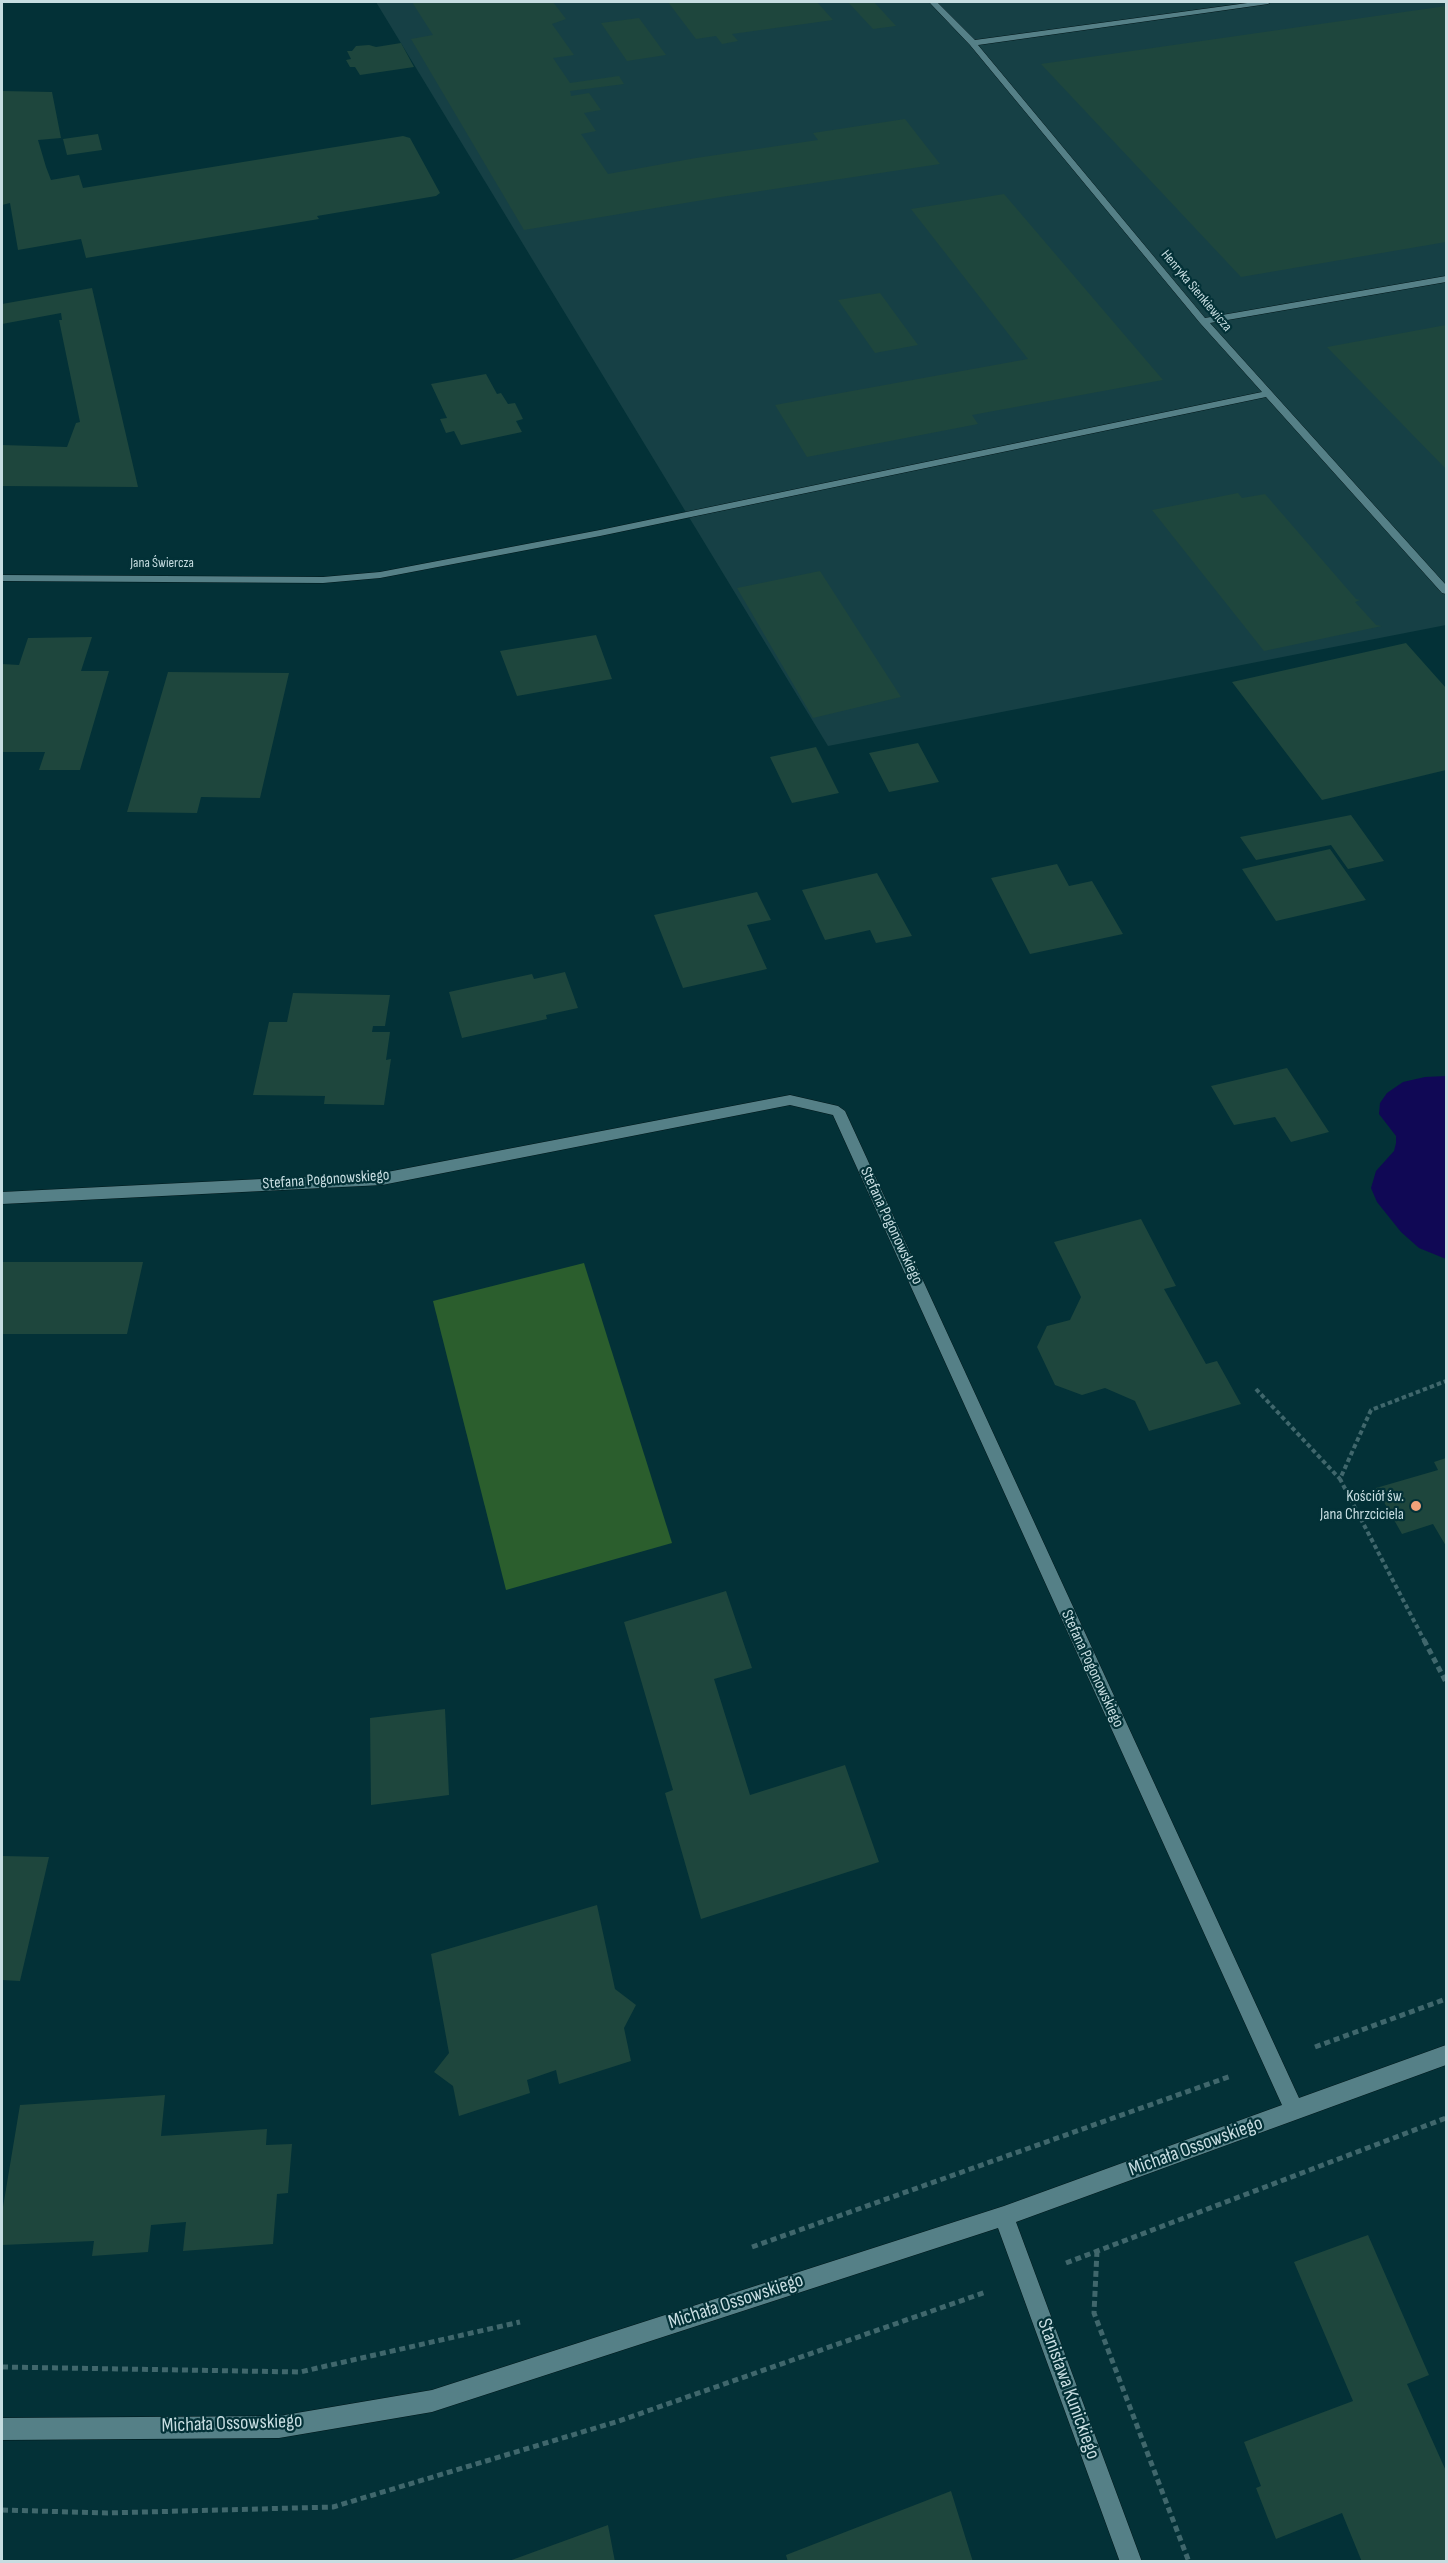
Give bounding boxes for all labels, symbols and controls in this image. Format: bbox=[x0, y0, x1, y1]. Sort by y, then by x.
street label: Henryka Sienkiewicza bbox=[1157, 247, 1235, 335]
street label: Jana Świercza bbox=[130, 555, 194, 571]
street label: Stefana Pogonowskiego bbox=[855, 1164, 927, 1288]
street label: Stefana Pogonowskiego bbox=[262, 1166, 390, 1194]
place label: Kościół św. Jana Chrzciciela bbox=[1320, 1487, 1404, 1525]
marker: Kościół św. Jana Chrzciciela bbox=[1409, 1499, 1423, 1513]
street label: Stefana Pogonowskiego bbox=[1056, 1607, 1128, 1731]
street label: Michała Ossowskiego bbox=[1126, 2112, 1266, 2182]
street label: Michała Ossowskiego bbox=[665, 2269, 807, 2335]
street label: Stanisława Kunickiego bbox=[1031, 2315, 1105, 2463]
street label: Michała Ossowskiego bbox=[161, 2410, 303, 2438]

